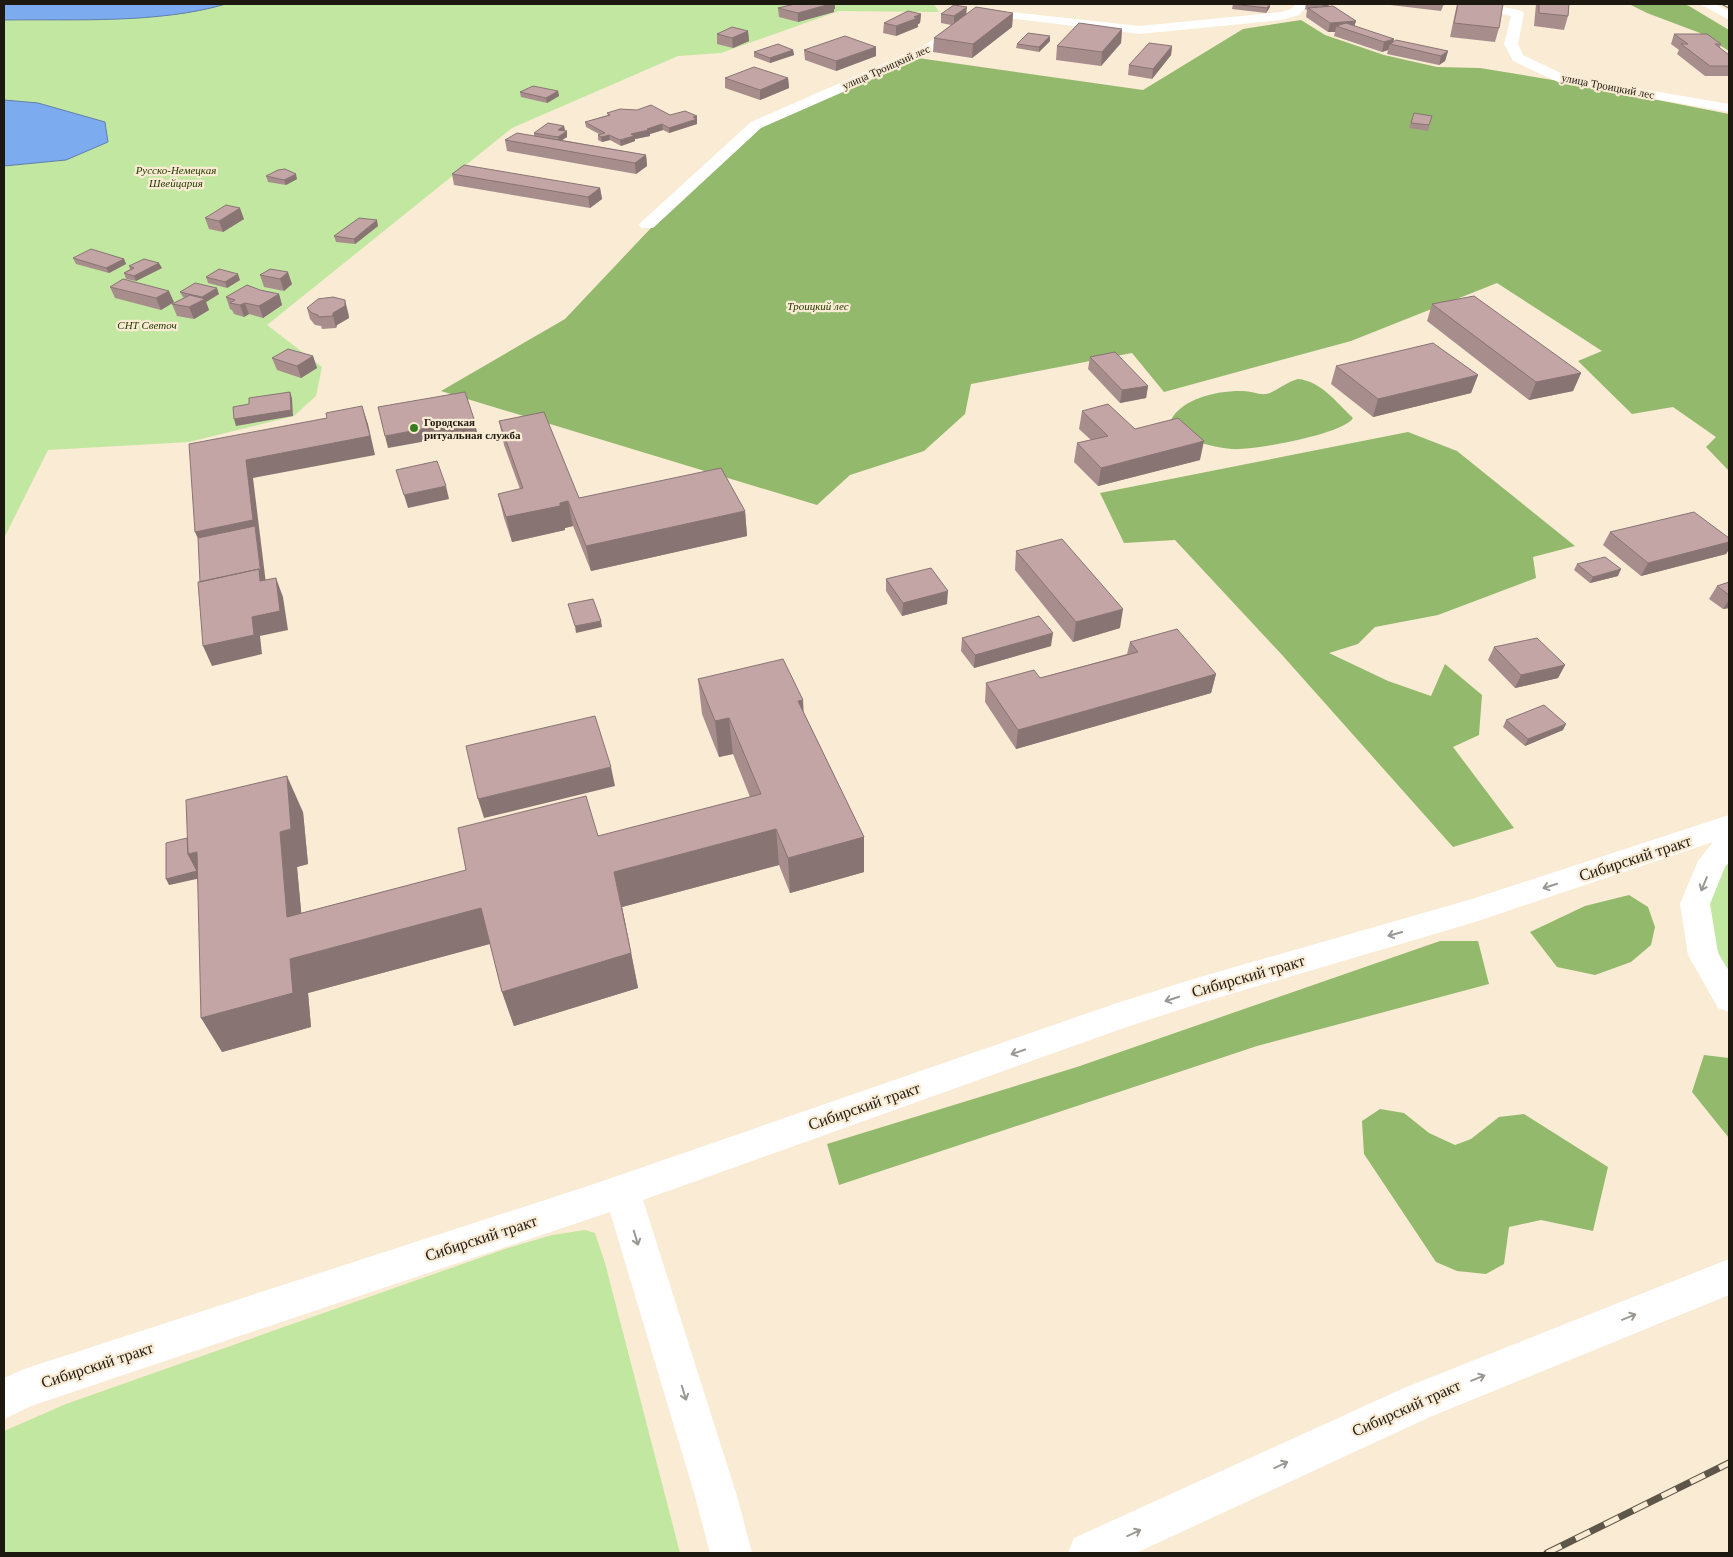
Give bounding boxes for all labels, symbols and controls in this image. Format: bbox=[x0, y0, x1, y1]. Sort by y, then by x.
street label: улица Троицкий лес bbox=[840, 42, 932, 92]
street label: улица Троицкий лес bbox=[1561, 71, 1656, 101]
park label: Русско-Немецкая Швейцария bbox=[135, 164, 216, 189]
park label: Троицкий лес bbox=[787, 300, 849, 312]
park label: СНТ Светоч bbox=[117, 319, 177, 331]
place label: Городская ритуальная служба bbox=[424, 416, 521, 441]
marker: Городская ритуальная служба bbox=[408, 422, 420, 434]
street label: Сибирский тракт bbox=[1577, 832, 1693, 885]
one-way arrow bbox=[1698, 876, 1708, 891]
one-way arrow bbox=[1542, 881, 1558, 891]
one-way arrow bbox=[1387, 929, 1403, 939]
street label: Сибирский тракт bbox=[1190, 952, 1307, 1001]
one-way arrow bbox=[1164, 995, 1180, 1004]
one-way arrow bbox=[1011, 1048, 1026, 1057]
street label: Сибирский тракт bbox=[806, 1079, 922, 1134]
street label: Сибирский тракт bbox=[423, 1212, 539, 1265]
one-way arrow bbox=[631, 1229, 641, 1245]
one-way arrow bbox=[1620, 1312, 1636, 1321]
street label: Сибирский тракт bbox=[39, 1339, 155, 1392]
one-way arrow bbox=[1470, 1372, 1485, 1382]
street label: Сибирский тракт bbox=[1349, 1376, 1463, 1440]
one-way arrow bbox=[679, 1385, 689, 1401]
one-way arrow bbox=[1273, 1459, 1288, 1469]
one-way arrow bbox=[1126, 1527, 1141, 1537]

